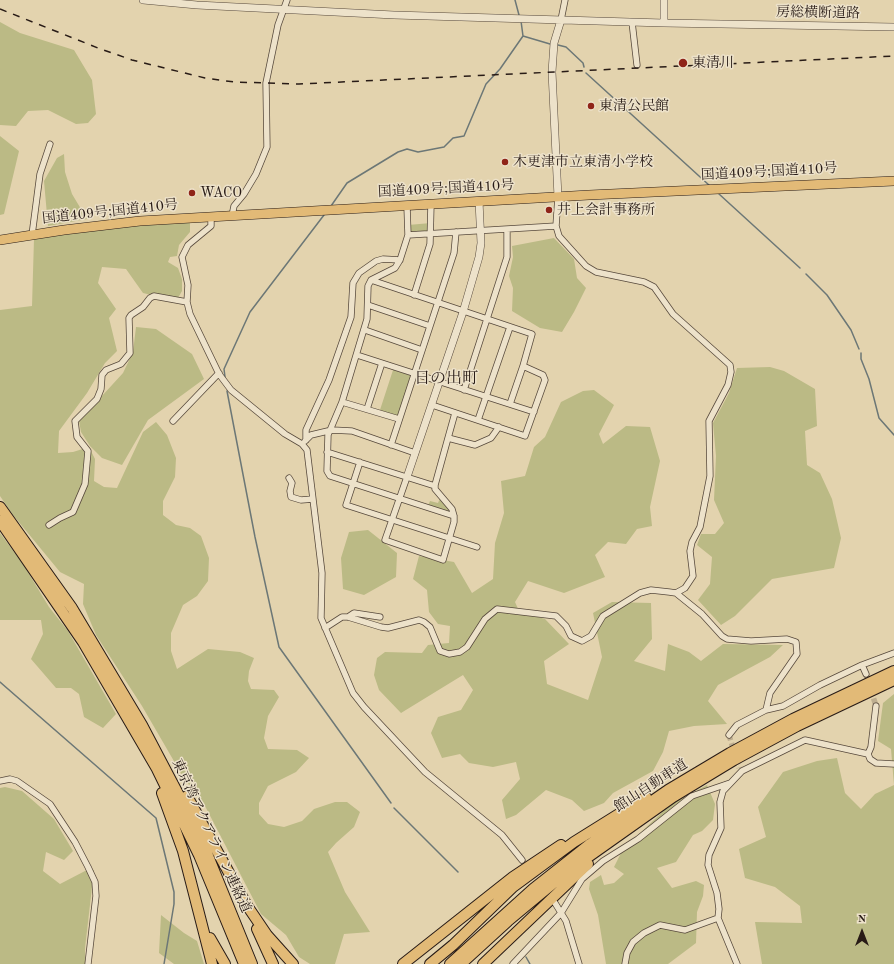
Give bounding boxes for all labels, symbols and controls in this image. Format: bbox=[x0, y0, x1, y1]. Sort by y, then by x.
street label: 房総横断道路 bbox=[776, 4, 860, 22]
place label: 東清川 bbox=[692, 55, 734, 71]
marker: 東清川 bbox=[677, 57, 689, 69]
place label: 東清公民館 bbox=[599, 98, 669, 114]
marker: 東清公民館 bbox=[586, 101, 596, 111]
place label: 木更津市立東清小学校 bbox=[513, 154, 653, 170]
marker: 木更津市立東清小学校 bbox=[500, 157, 510, 167]
street label: 国道409号;国道410号 bbox=[700, 160, 838, 184]
street label: 国道409号;国道410号 bbox=[377, 177, 515, 201]
place label: WACO bbox=[200, 185, 242, 201]
marker: WACO bbox=[187, 188, 197, 198]
street label: 国道409号;国道410号 bbox=[41, 197, 179, 227]
place label: 井上会計事務所 bbox=[557, 202, 655, 218]
marker: 井上会計事務所 bbox=[544, 205, 554, 215]
district label: 日の出町 bbox=[414, 369, 478, 389]
street label: 東京湾アクアライン連絡道 bbox=[168, 756, 254, 916]
street label: 館山自動車道 bbox=[611, 756, 691, 816]
north arrow bbox=[842, 912, 882, 952]
text: N bbox=[858, 914, 866, 925]

